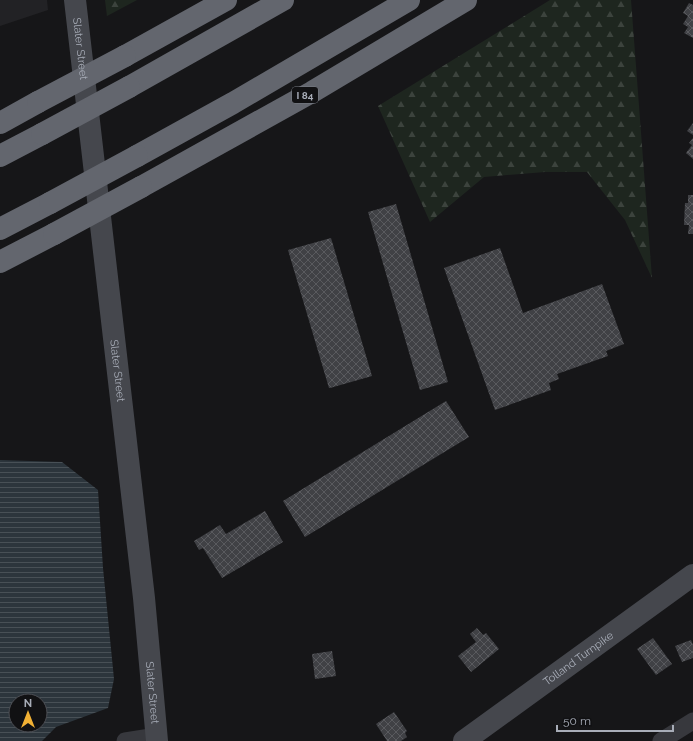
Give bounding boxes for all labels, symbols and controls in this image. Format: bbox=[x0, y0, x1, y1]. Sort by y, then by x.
street label: Slater Street bbox=[70, 17, 90, 81]
road number: I 84 bbox=[292, 87, 318, 103]
street label: Slater Street bbox=[107, 339, 127, 403]
street label: Tolland Turnpike bbox=[541, 629, 617, 688]
street label: Slater Street bbox=[143, 661, 161, 725]
north arrow bbox=[8, 693, 48, 733]
text: N bbox=[24, 697, 32, 710]
scale bar bbox=[557, 707, 673, 733]
text: 50 m bbox=[563, 714, 591, 728]

